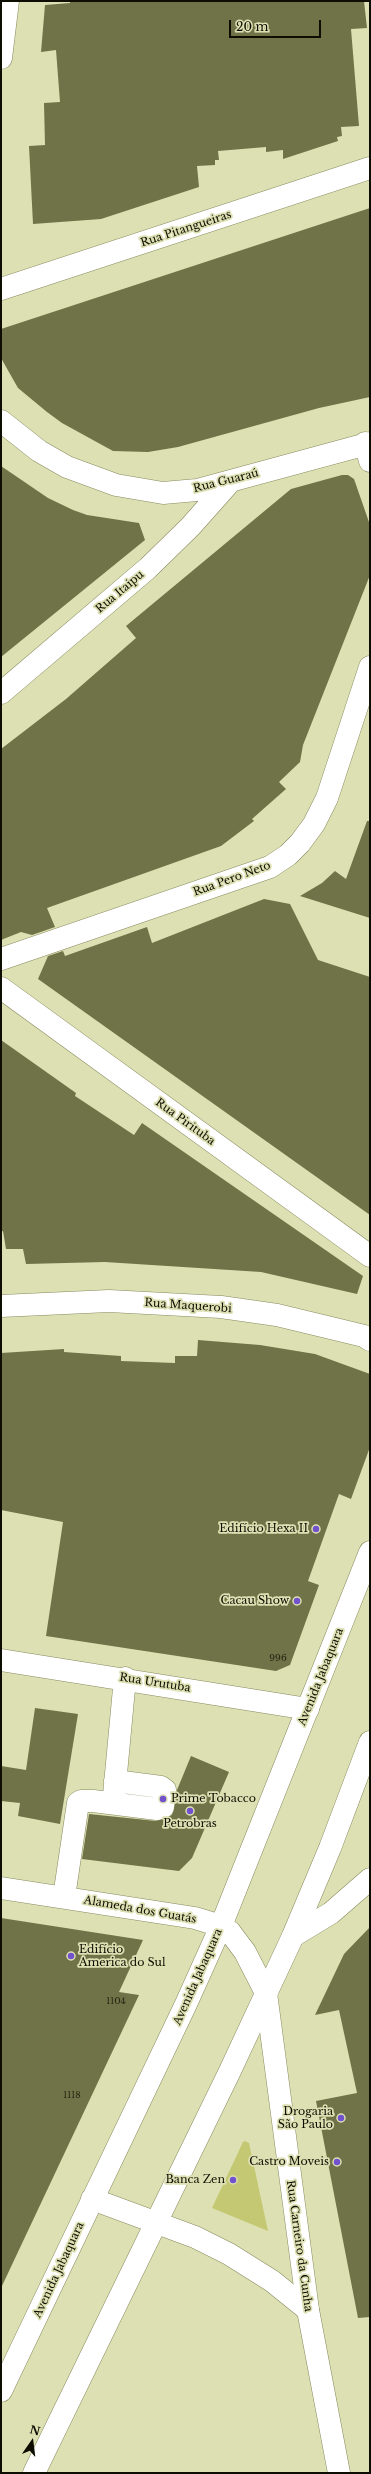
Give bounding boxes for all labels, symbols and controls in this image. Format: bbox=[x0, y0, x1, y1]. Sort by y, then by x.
scale bar bbox=[231, 12, 323, 38]
text: 20 m bbox=[236, 19, 268, 34]
street label: Rua Pitangueiras bbox=[139, 208, 233, 250]
street label: Rua Guaraú bbox=[192, 466, 260, 496]
street label: Rua Itaipu bbox=[93, 568, 147, 616]
street label: Rua Pero Neto bbox=[191, 859, 273, 899]
street label: Rua Pirituba bbox=[153, 1096, 217, 1148]
street label: Rua Maquerobi bbox=[144, 1296, 232, 1316]
place label: Edifício Hexa II bbox=[219, 1522, 308, 1536]
marker: Edifício Hexa II bbox=[311, 1524, 321, 1534]
place label: Cacau Show bbox=[221, 1594, 289, 1608]
marker: Cacau Show bbox=[292, 1596, 302, 1606]
street label: Avenida Jabaquara bbox=[295, 1626, 347, 1728]
house number: 996 bbox=[269, 1653, 287, 1663]
street label: Rua Urutuba bbox=[118, 1671, 192, 1695]
place label: Prime Tobacco bbox=[171, 1792, 256, 1806]
marker: Prime Tobacco bbox=[158, 1794, 168, 1804]
marker: Petrobras bbox=[185, 1806, 195, 1816]
place label: Petrobras bbox=[163, 1817, 217, 1831]
street label: Alameda dos Guatás bbox=[83, 1894, 197, 1926]
street label: Avenida Jabaquara bbox=[171, 1927, 225, 2027]
place label: Edifício America do Sul bbox=[79, 1943, 166, 1969]
marker: Edifício America do Sul bbox=[66, 1951, 76, 1961]
house number: 1104 bbox=[106, 1996, 126, 2006]
house number: 1118 bbox=[63, 2090, 81, 2100]
place label: Drogaria São Paulo bbox=[278, 2105, 333, 2131]
marker: Drogaria São Paulo bbox=[336, 2113, 346, 2123]
place label: Castro Moveis bbox=[249, 2155, 329, 2169]
marker: Castro Moveis bbox=[332, 2157, 342, 2167]
place label: Banca Zen bbox=[165, 2173, 225, 2187]
marker: Banca Zen bbox=[228, 2175, 238, 2185]
street label: Rua Carneiro da Cunha bbox=[283, 2179, 315, 2313]
street label: Avenida Jabaquara bbox=[31, 2220, 87, 2320]
north arrow bbox=[12, 2422, 52, 2462]
text: N bbox=[28, 2422, 42, 2438]

